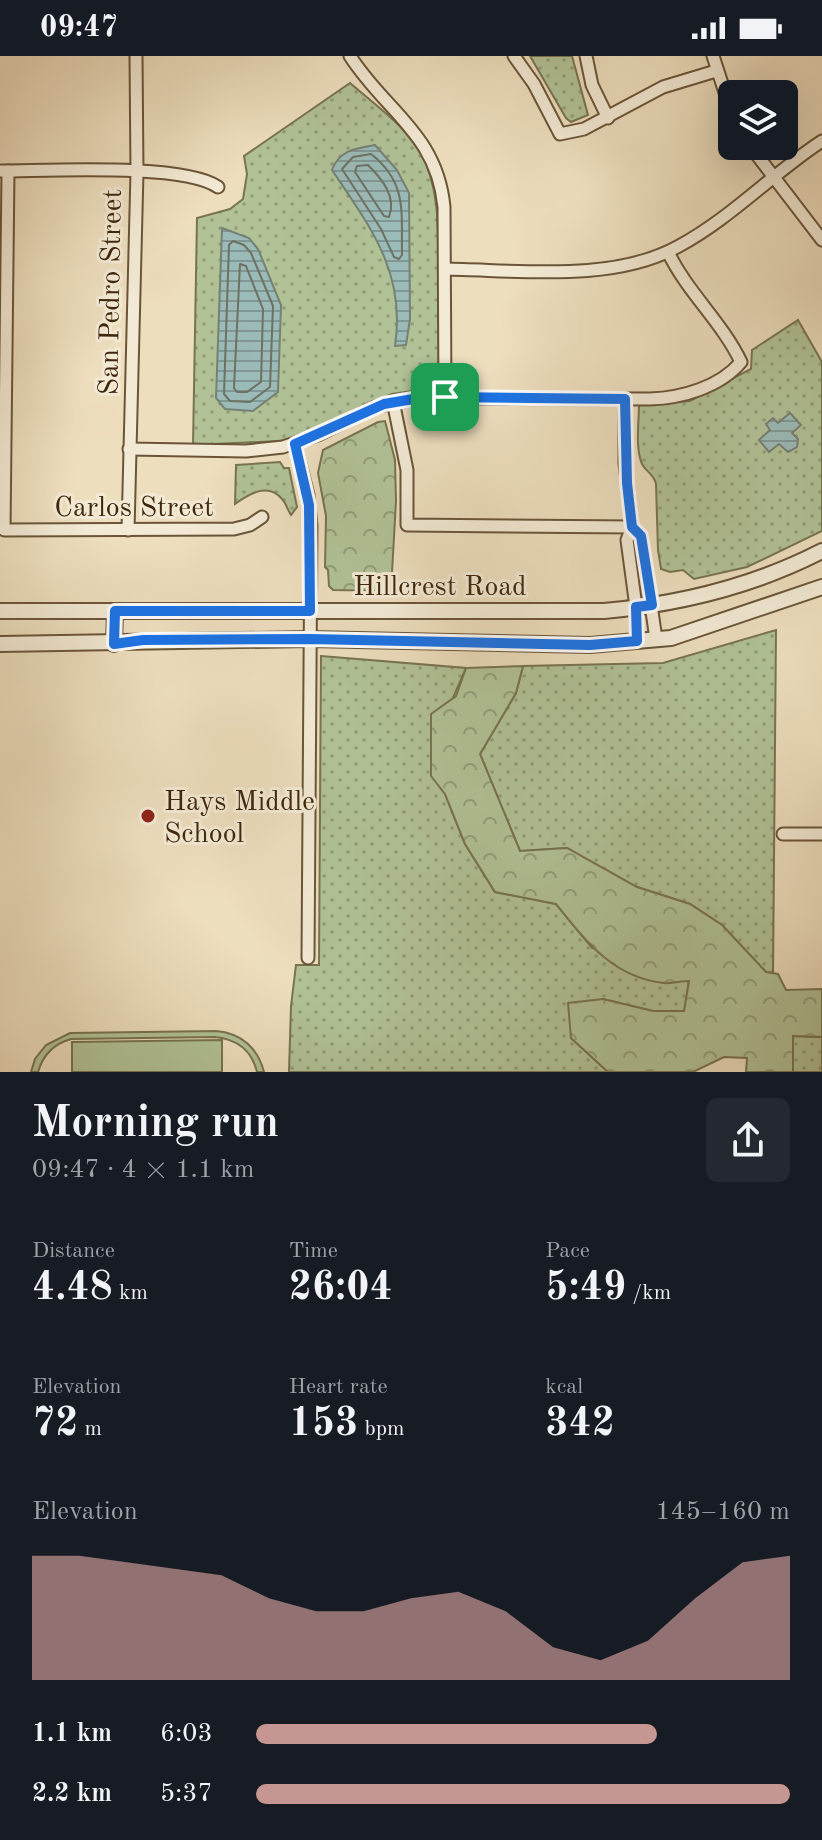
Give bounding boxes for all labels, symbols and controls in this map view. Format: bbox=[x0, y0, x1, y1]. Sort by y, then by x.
text: 09:47 bbox=[40, 13, 118, 43]
map controls bbox=[718, 80, 798, 160]
button: layers bbox=[718, 80, 798, 160]
street label: San Pedro Street bbox=[96, 188, 128, 396]
pin bbox=[411, 363, 479, 431]
icon: arrive bbox=[423, 375, 467, 419]
street label: Carlos Street bbox=[54, 495, 214, 523]
street label: Hillcrest Road bbox=[353, 574, 527, 602]
place label: Hays Middle School bbox=[164, 789, 315, 849]
marker: Hays Middle School bbox=[139, 807, 157, 825]
button: share bbox=[706, 1098, 790, 1182]
text: Morning run bbox=[32, 1102, 279, 1146]
text: 09:47 · 4 × 1.1 km bbox=[32, 1157, 254, 1183]
text: Distance bbox=[32, 1240, 115, 1262]
text: Time bbox=[289, 1240, 338, 1262]
text: Pace bbox=[545, 1240, 590, 1262]
text: 4.48 bbox=[32, 1269, 113, 1309]
text: 26:04 bbox=[289, 1269, 393, 1309]
text: 5:49 bbox=[545, 1269, 626, 1309]
text: km bbox=[113, 1282, 148, 1304]
text: /km bbox=[626, 1282, 671, 1304]
text: Elevation bbox=[32, 1376, 122, 1398]
text: Heart rate bbox=[289, 1376, 388, 1398]
text: kcal bbox=[545, 1376, 583, 1398]
text: 72 bbox=[32, 1405, 78, 1445]
text: 153 bbox=[289, 1405, 358, 1445]
text: 342 bbox=[545, 1405, 615, 1445]
text: m bbox=[78, 1418, 102, 1440]
text: bpm bbox=[358, 1418, 405, 1440]
text: Elevation bbox=[32, 1499, 138, 1525]
text: 145–160 m bbox=[655, 1499, 790, 1525]
text: 1.1 km bbox=[32, 1721, 112, 1747]
text: 6:03 bbox=[160, 1721, 213, 1747]
text: 2.2 km bbox=[32, 1781, 112, 1807]
text: 5:37 bbox=[160, 1781, 213, 1807]

